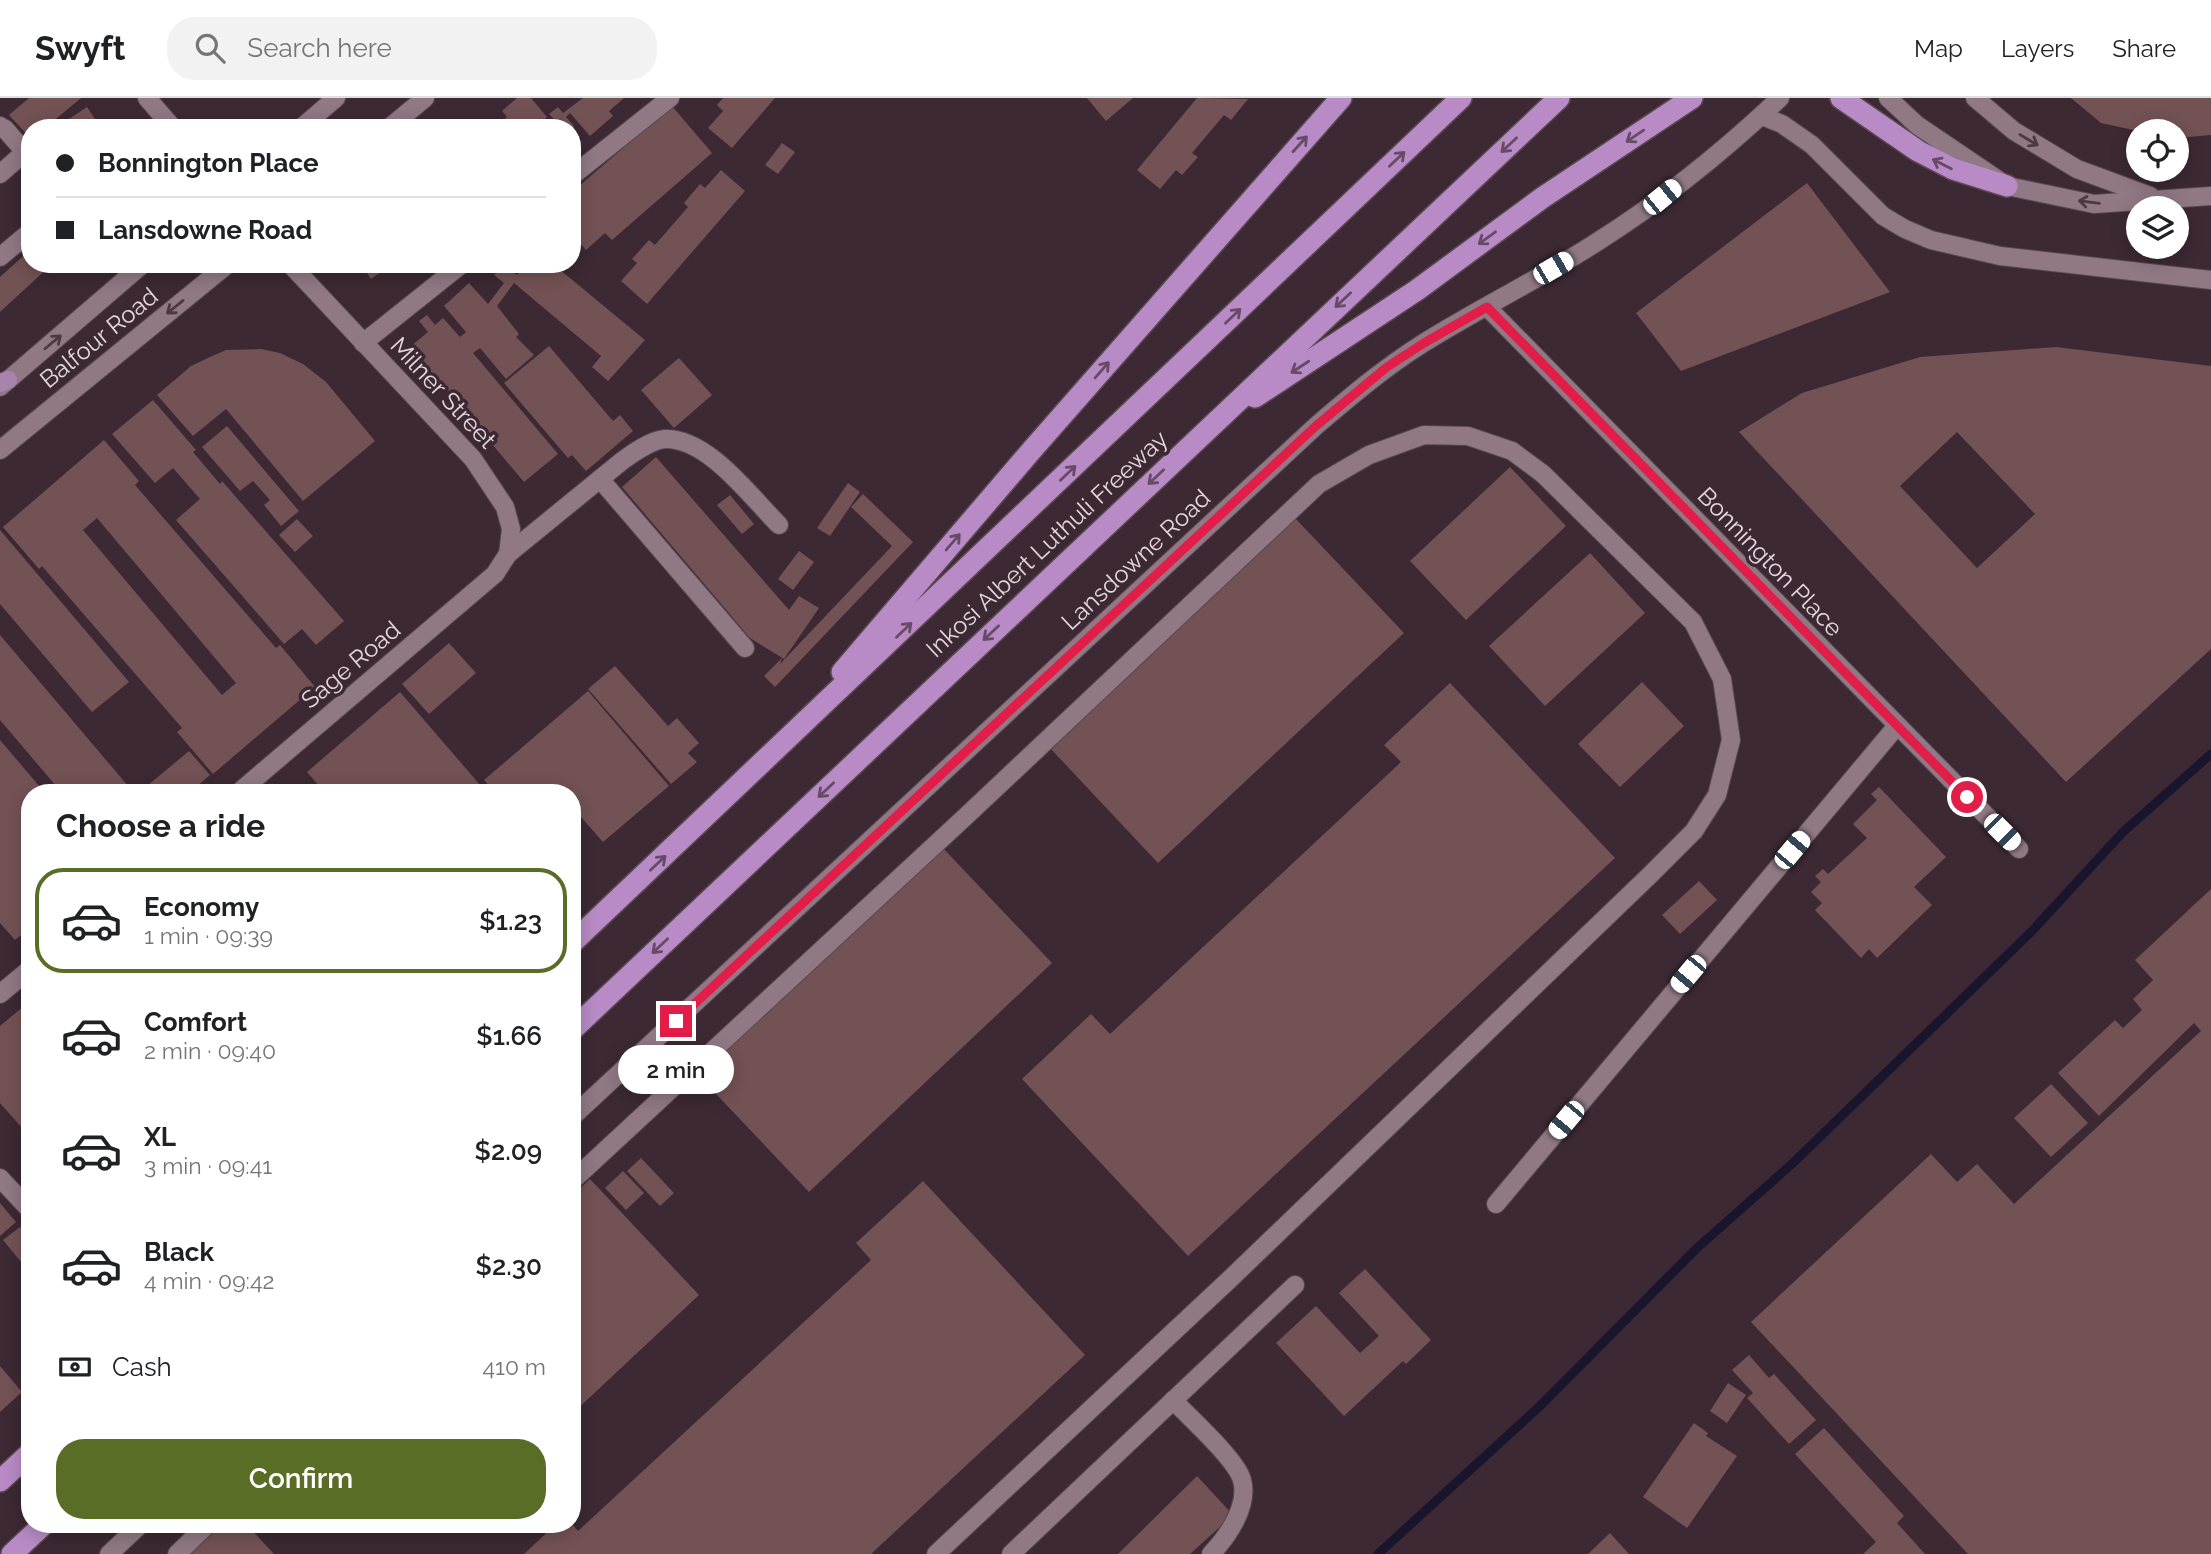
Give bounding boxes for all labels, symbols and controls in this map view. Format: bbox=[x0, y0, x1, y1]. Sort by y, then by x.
search box bbox=[167, 17, 657, 80]
text: Swyft bbox=[35, 29, 125, 68]
icon: search bbox=[191, 29, 229, 67]
text: Search here bbox=[247, 33, 392, 63]
text: Map bbox=[1914, 34, 1963, 63]
text: Layers bbox=[2001, 34, 2074, 63]
text: Share bbox=[2112, 34, 2176, 63]
map controls bbox=[2126, 119, 2189, 259]
button: locate bbox=[2126, 119, 2189, 182]
one-way arrow bbox=[1626, 129, 1645, 143]
one-way arrow bbox=[2018, 133, 2038, 147]
one-way arrow bbox=[1292, 135, 1308, 153]
one-way arrow bbox=[1501, 136, 1518, 153]
text: Bonnington Place bbox=[98, 148, 319, 178]
one-way arrow bbox=[1388, 150, 1405, 167]
one-way arrow bbox=[1932, 156, 1953, 170]
car bbox=[1640, 176, 1685, 218]
one-way arrow bbox=[2078, 195, 2101, 208]
button: layers bbox=[2126, 196, 2189, 259]
text: Lansdowne Road bbox=[98, 215, 312, 245]
one-way arrow bbox=[1478, 231, 1497, 245]
car bbox=[1530, 248, 1577, 288]
street label: Balfour Road bbox=[34, 281, 163, 394]
one-way arrow bbox=[1335, 292, 1352, 309]
one-way arrow bbox=[167, 300, 185, 315]
one-way arrow bbox=[1224, 307, 1241, 324]
street label: Milner Street bbox=[385, 331, 502, 454]
one-way arrow bbox=[44, 334, 62, 350]
one-way arrow bbox=[1291, 360, 1310, 375]
one-way arrow bbox=[1094, 361, 1110, 379]
street label: Inkosi Albert Luthuli Freeway bbox=[920, 424, 1173, 663]
one-way arrow bbox=[1059, 464, 1076, 481]
one-way arrow bbox=[1148, 468, 1165, 485]
street label: Bonnington Place bbox=[1692, 481, 1849, 642]
street label: Lansdowne Road bbox=[1055, 483, 1216, 636]
one-way arrow bbox=[946, 534, 961, 552]
street label: Sage Road bbox=[295, 615, 406, 714]
one-way arrow bbox=[895, 622, 913, 638]
one-way arrow bbox=[983, 625, 1000, 642]
one-way arrow bbox=[818, 781, 835, 798]
route start bbox=[1951, 781, 1983, 813]
text: Choose a ride bbox=[56, 807, 265, 844]
car bbox=[1980, 810, 2025, 854]
car bbox=[1771, 827, 1814, 873]
one-way arrow bbox=[649, 855, 666, 872]
icon: car bbox=[60, 889, 123, 952]
text: Economy bbox=[144, 892, 259, 922]
text: $1.23 bbox=[479, 906, 542, 936]
text: 1 min · 09:39 bbox=[144, 922, 273, 949]
one-way arrow bbox=[652, 937, 670, 954]
car bbox=[1667, 951, 1710, 997]
icon: car bbox=[60, 1004, 123, 1067]
route end bbox=[660, 1005, 692, 1037]
text: Comfort bbox=[144, 1007, 247, 1037]
text: $1.66 bbox=[476, 1021, 542, 1051]
text: 2 min · 09:40 bbox=[144, 1037, 276, 1064]
callout: 2 min bbox=[618, 1046, 734, 1094]
text: 2 min bbox=[647, 1056, 705, 1083]
car bbox=[1545, 1097, 1588, 1143]
icon: car bbox=[60, 1119, 123, 1182]
text: XL bbox=[144, 1122, 176, 1152]
text: $2.09 bbox=[475, 1136, 542, 1166]
text: 3 min · 09:41 bbox=[144, 1152, 272, 1179]
icon: car bbox=[60, 1234, 123, 1297]
text: Black bbox=[144, 1237, 214, 1267]
text: $2.30 bbox=[476, 1251, 542, 1281]
text: 4 min · 09:42 bbox=[144, 1267, 274, 1294]
icon: cash bbox=[56, 1348, 94, 1386]
text: Cash bbox=[112, 1352, 172, 1382]
text: 410 m bbox=[483, 1353, 546, 1380]
button: Confirm bbox=[56, 1439, 546, 1519]

